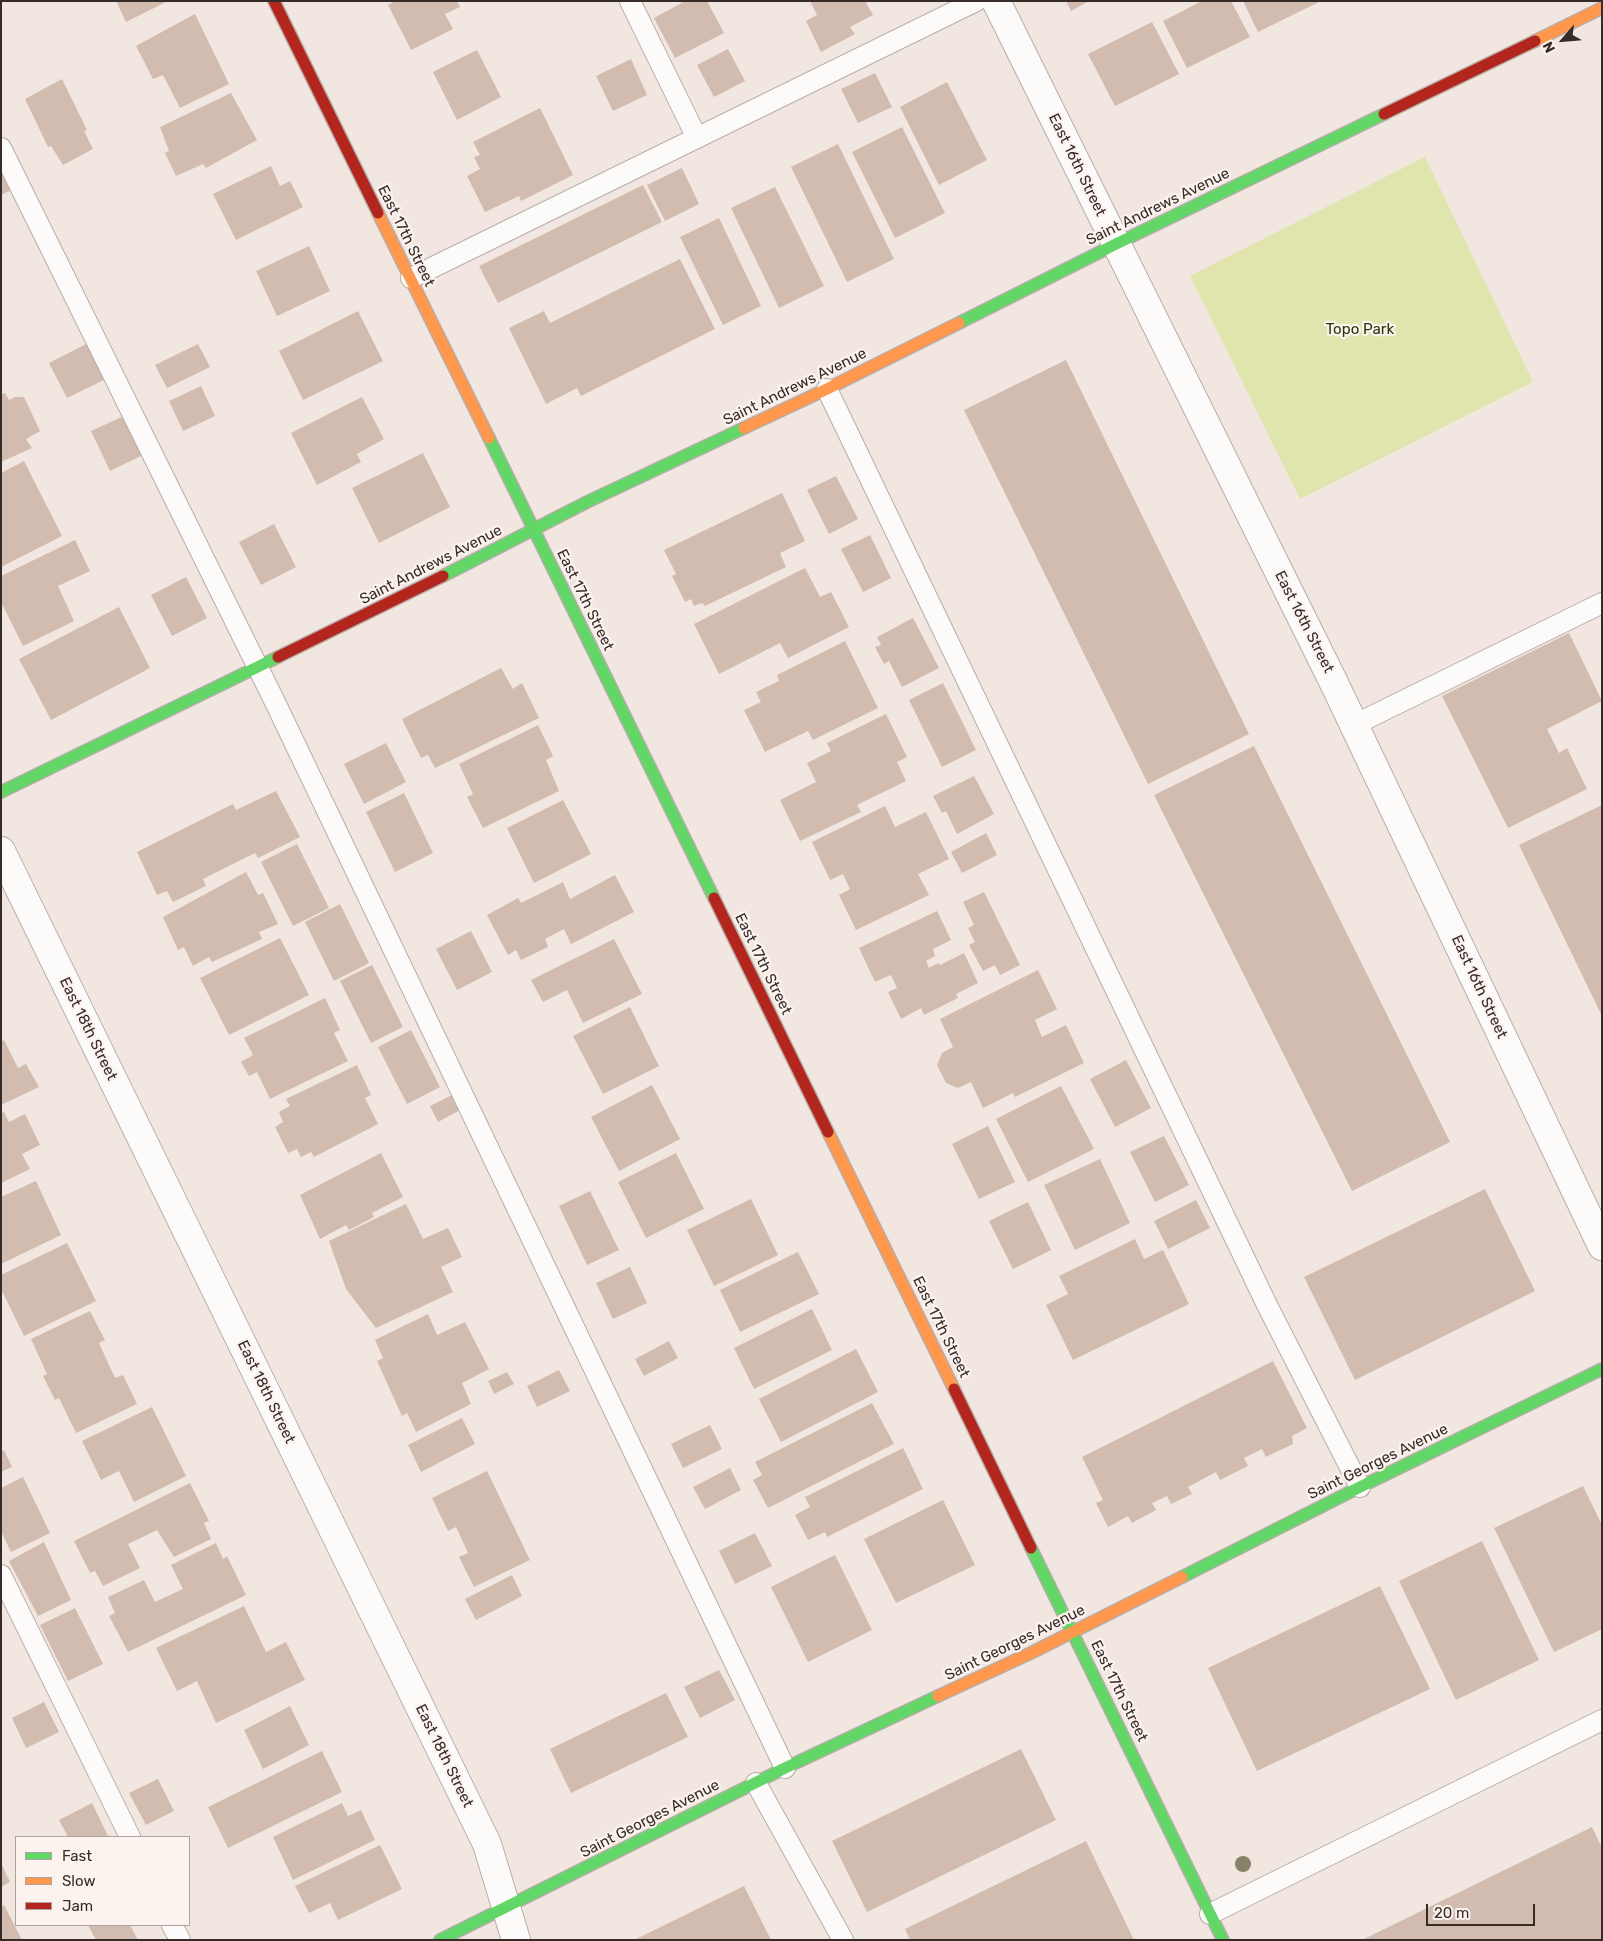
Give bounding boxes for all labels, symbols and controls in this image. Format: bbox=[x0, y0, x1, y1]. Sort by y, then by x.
north arrow bbox=[1538, 15, 1588, 65]
text: N bbox=[1539, 39, 1559, 55]
street label: East 16th Street bbox=[1044, 111, 1110, 219]
street label: Saint Andrews Avenue bbox=[1083, 164, 1233, 250]
street label: East 17th Street bbox=[374, 182, 438, 290]
park label: Topo Park bbox=[1326, 321, 1394, 339]
street label: Saint Andrews Avenue bbox=[720, 344, 870, 430]
street label: Saint Andrews Avenue bbox=[357, 521, 505, 609]
street label: East 17th Street bbox=[553, 546, 617, 654]
street label: East 16th Street bbox=[1271, 568, 1337, 676]
street label: East 17th Street bbox=[731, 910, 795, 1018]
street label: East 16th Street bbox=[1447, 932, 1511, 1042]
street label: East 18th Street bbox=[55, 974, 121, 1084]
street label: East 17th Street bbox=[909, 1273, 973, 1381]
street label: East 18th Street bbox=[233, 1337, 299, 1447]
street label: Saint Georges Avenue bbox=[1305, 1420, 1451, 1504]
street label: Saint Georges Avenue bbox=[942, 1601, 1088, 1685]
street label: East 17th Street bbox=[1087, 1637, 1151, 1745]
street label: East 18th Street bbox=[411, 1701, 477, 1811]
street label: Saint Georges Avenue bbox=[577, 1776, 723, 1862]
legend bbox=[15, 1836, 190, 1926]
text: Fast bbox=[62, 1847, 92, 1865]
text: Slow bbox=[62, 1872, 95, 1890]
scale bar bbox=[1428, 1894, 1537, 1926]
text: Jam bbox=[62, 1897, 93, 1915]
text: 20 m bbox=[1434, 1904, 1469, 1922]

